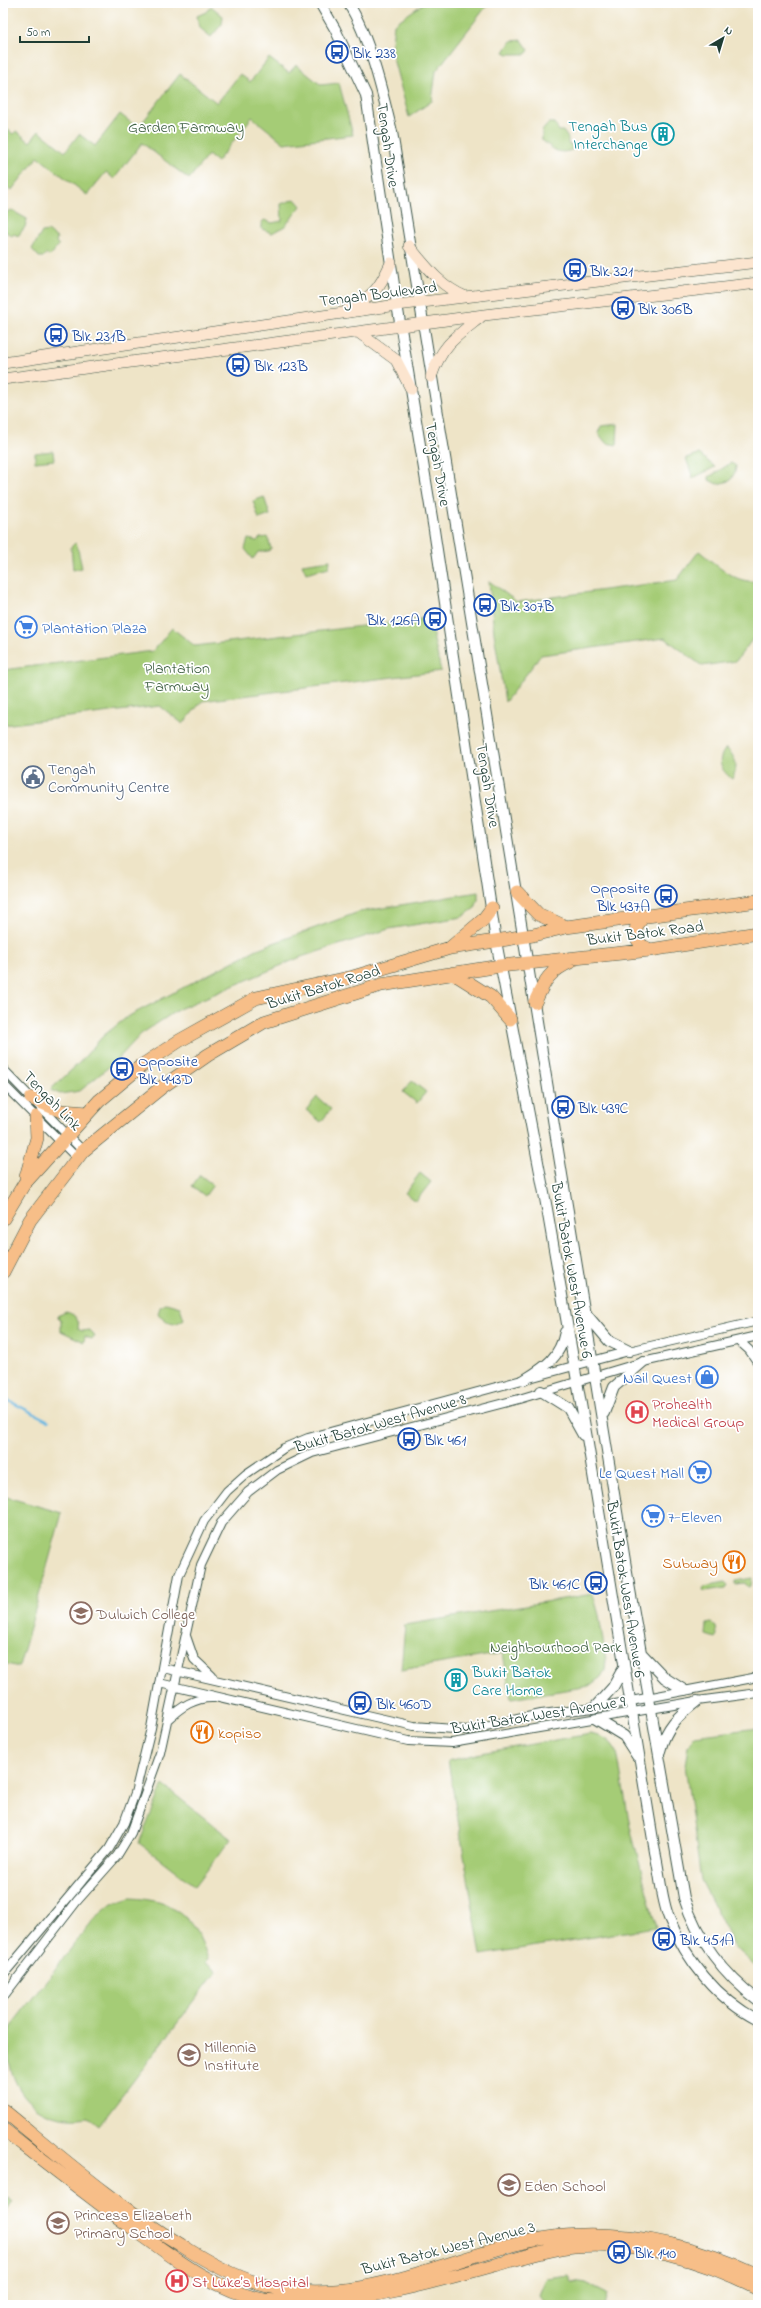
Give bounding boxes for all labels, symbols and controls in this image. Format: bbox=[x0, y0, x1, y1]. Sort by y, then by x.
scale bar bbox=[20, 18, 89, 44]
north arrow bbox=[703, 18, 743, 58]
text: N bbox=[721, 22, 736, 40]
text: 50 m bbox=[26, 24, 50, 42]
bus stop icon: Blk 238 bbox=[324, 39, 350, 65]
place label: Blk 238 bbox=[351, 42, 396, 66]
street label: Tengah Drive bbox=[369, 101, 405, 190]
place label: Tengah Bus Interchange bbox=[568, 115, 649, 157]
park label: Garden Farmway bbox=[128, 116, 244, 140]
building icon: Tengah Bus Interchange bbox=[650, 121, 676, 147]
bus stop icon: Blk 321 bbox=[562, 257, 588, 283]
place label: Blk 321 bbox=[589, 260, 633, 284]
street label: Tengah Boulevard bbox=[318, 276, 439, 314]
bus stop icon: Blk 306B bbox=[610, 295, 636, 321]
place label: Blk 306B bbox=[637, 298, 693, 322]
bus stop icon: Blk 231B bbox=[43, 322, 69, 348]
place label: Blk 231B bbox=[71, 325, 126, 349]
bus stop icon: Blk 123B bbox=[225, 352, 251, 378]
place label: Blk 123B bbox=[253, 355, 308, 379]
street label: Tengah Drive bbox=[418, 420, 456, 509]
bus stop icon: Blk 307B bbox=[472, 592, 498, 618]
place label: Blk 307B bbox=[499, 595, 555, 619]
bus stop icon: Blk 126A bbox=[422, 606, 448, 632]
place label: Blk 126A bbox=[366, 609, 420, 633]
supermarket icon: Plantation Plaza bbox=[13, 614, 39, 640]
place label: Plantation Plaza bbox=[42, 617, 147, 641]
park label: Plantation Farmway bbox=[144, 657, 210, 699]
street label: Tengah Drive bbox=[469, 741, 506, 830]
place label: Tengah Community Centre bbox=[48, 758, 170, 800]
public building icon: Tengah Community Centre bbox=[20, 764, 46, 790]
place label: Opposite Blk 437A bbox=[590, 877, 651, 919]
bus stop icon: Opposite Blk 437A bbox=[653, 883, 679, 909]
street label: Bukit Batok Road bbox=[584, 915, 705, 953]
street label: Bukit Batok Road bbox=[263, 959, 383, 1017]
place label: Opposite Blk 443D bbox=[137, 1050, 199, 1092]
bus stop icon: Opposite Blk 443D bbox=[109, 1056, 135, 1082]
street label: Tengah Link bbox=[17, 1066, 87, 1138]
bus stop icon: Blk 439C bbox=[550, 1094, 576, 1120]
place label: Blk 439C bbox=[577, 1097, 629, 1121]
street label: Bukit Batok West Avenue 6 bbox=[544, 1179, 598, 1360]
shop icon: Nail Quest bbox=[694, 1364, 720, 1390]
place label: Nail Quest bbox=[623, 1367, 693, 1391]
street label: Bukit Batok West Avenue 8 bbox=[291, 1388, 469, 1460]
place label: Prohealth Medical Group bbox=[652, 1393, 745, 1435]
hospital icon: Prohealth Medical Group bbox=[624, 1399, 650, 1425]
bus stop icon: Blk 461 bbox=[396, 1426, 422, 1452]
place label: Blk 461 bbox=[423, 1429, 466, 1453]
supermarket icon: Le Quest Mall bbox=[687, 1459, 713, 1485]
place label: Le Quest Mall bbox=[599, 1462, 684, 1486]
street label: Bukit Batok West Avenue 6 bbox=[599, 1498, 651, 1679]
supermarket icon: 7-Eleven bbox=[640, 1503, 666, 1529]
place label: 7-Eleven bbox=[668, 1506, 722, 1530]
restaurant icon: Subway bbox=[721, 1549, 747, 1575]
place label: Subway bbox=[662, 1552, 718, 1576]
bus stop icon: Blk 461C bbox=[583, 1570, 609, 1596]
place label: Blk 461C bbox=[528, 1573, 580, 1597]
school or university icon: Dulwich College bbox=[68, 1600, 94, 1626]
place label: Dulwich College bbox=[95, 1603, 196, 1627]
park label: Neighbourhood Park bbox=[490, 1636, 623, 1660]
place label: Bukit Batok Care Home bbox=[471, 1661, 552, 1703]
building icon: Bukit Batok Care Home bbox=[443, 1667, 469, 1693]
bus stop icon: Blk 460D bbox=[347, 1690, 373, 1716]
street label: Bukit Batok West Avenue 9 bbox=[448, 1690, 628, 1742]
place label: Blk 460D bbox=[375, 1693, 432, 1717]
restaurant icon: kopiso bbox=[189, 1719, 215, 1745]
place label: kopiso bbox=[218, 1722, 261, 1746]
bus stop icon: Blk 451A bbox=[651, 1926, 677, 1952]
place label: Blk 451A bbox=[679, 1929, 734, 1953]
place label: Millennia Institute bbox=[204, 2036, 260, 2078]
school or university icon: Millennia Institute bbox=[176, 2042, 202, 2068]
school or university icon: Eden School bbox=[496, 2172, 522, 2198]
place label: Eden School bbox=[524, 2175, 606, 2199]
place label: Princess Elizabeth Primary School bbox=[74, 2204, 192, 2246]
school or university icon: Princess Elizabeth Primary School bbox=[45, 2210, 71, 2236]
street label: Bukit Batok West Avenue 3 bbox=[358, 2216, 538, 2282]
bus stop icon: Blk 140 bbox=[606, 2239, 632, 2265]
place label: Blk 140 bbox=[633, 2242, 676, 2266]
hospital icon: St Luke’s Hospital bbox=[164, 2268, 190, 2294]
place label: St Luke’s Hospital bbox=[192, 2271, 309, 2295]

